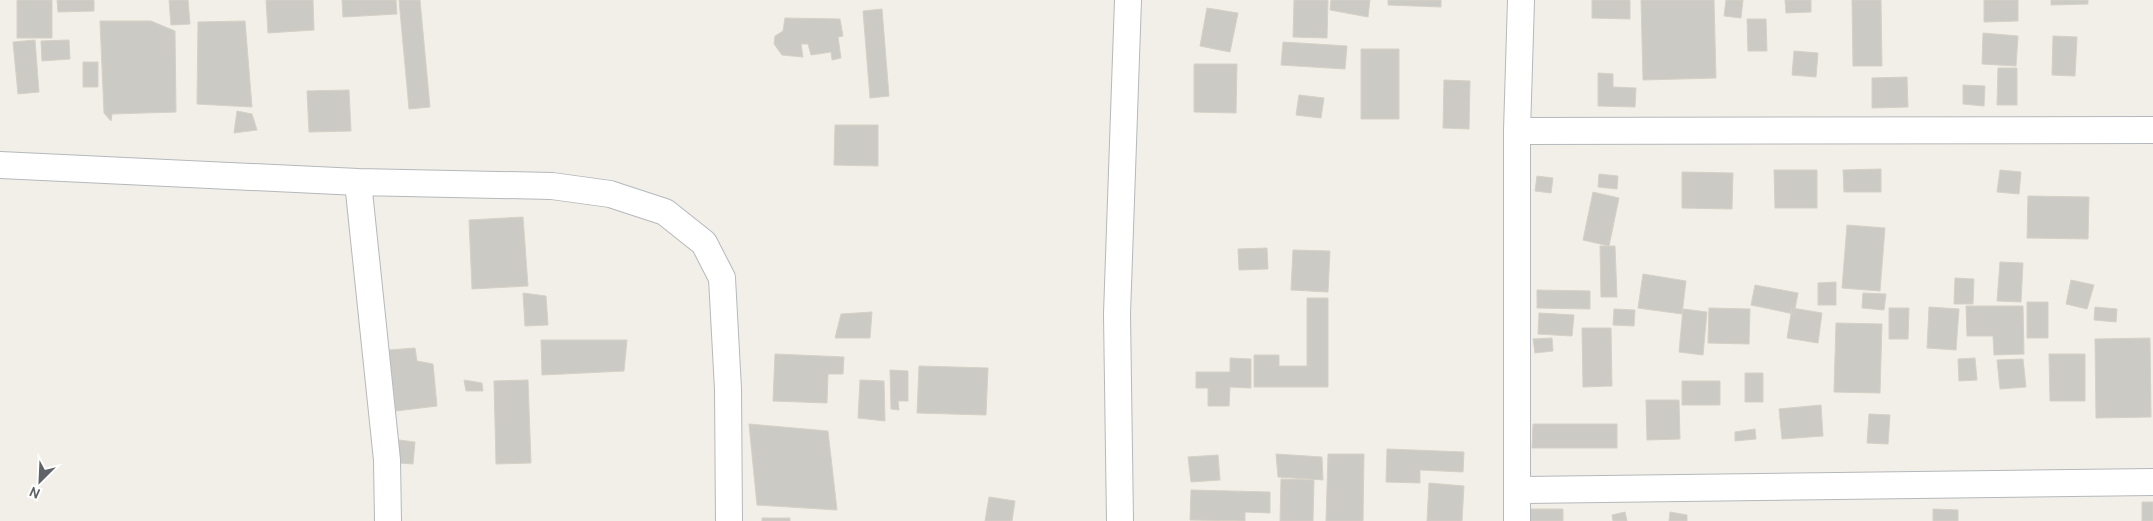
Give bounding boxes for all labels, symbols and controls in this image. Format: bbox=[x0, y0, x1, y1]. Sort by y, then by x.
north arrow bbox=[15, 456, 65, 506]
text: N bbox=[27, 483, 43, 503]

